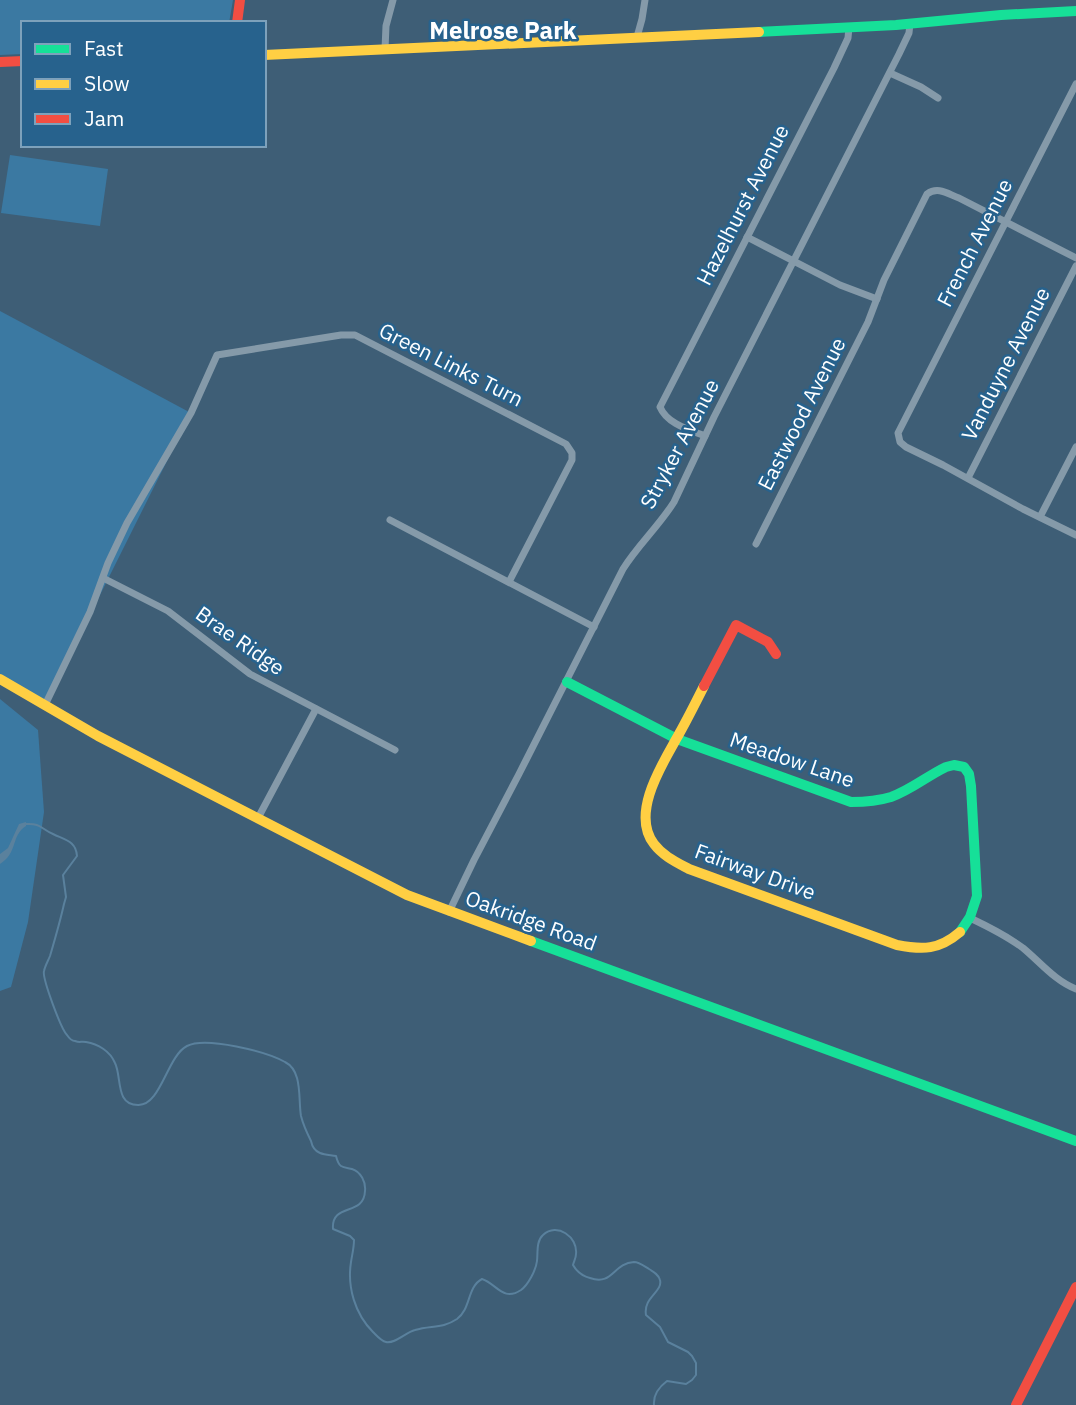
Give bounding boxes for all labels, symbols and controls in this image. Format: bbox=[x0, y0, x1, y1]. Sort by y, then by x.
district label: Melrose Park bbox=[429, 14, 577, 46]
legend bbox=[21, 21, 266, 147]
text: Fast bbox=[84, 34, 124, 62]
text: Slow bbox=[84, 69, 130, 97]
text: Jam bbox=[84, 104, 124, 132]
street label: Hazelhurst Avenue bbox=[689, 119, 795, 290]
street label: French Avenue bbox=[930, 174, 1018, 311]
street label: Vanduyne Avenue bbox=[954, 282, 1056, 445]
street label: Green Links Turn bbox=[375, 316, 528, 413]
street label: Eastwood Avenue bbox=[751, 332, 852, 495]
street label: Stryker Avenue bbox=[633, 374, 725, 513]
street label: Brae Ridge bbox=[191, 599, 291, 681]
street label: Meadow Lane bbox=[726, 725, 858, 793]
street label: Fairway Drive bbox=[691, 836, 820, 906]
street label: Oakridge Road bbox=[462, 883, 601, 957]

